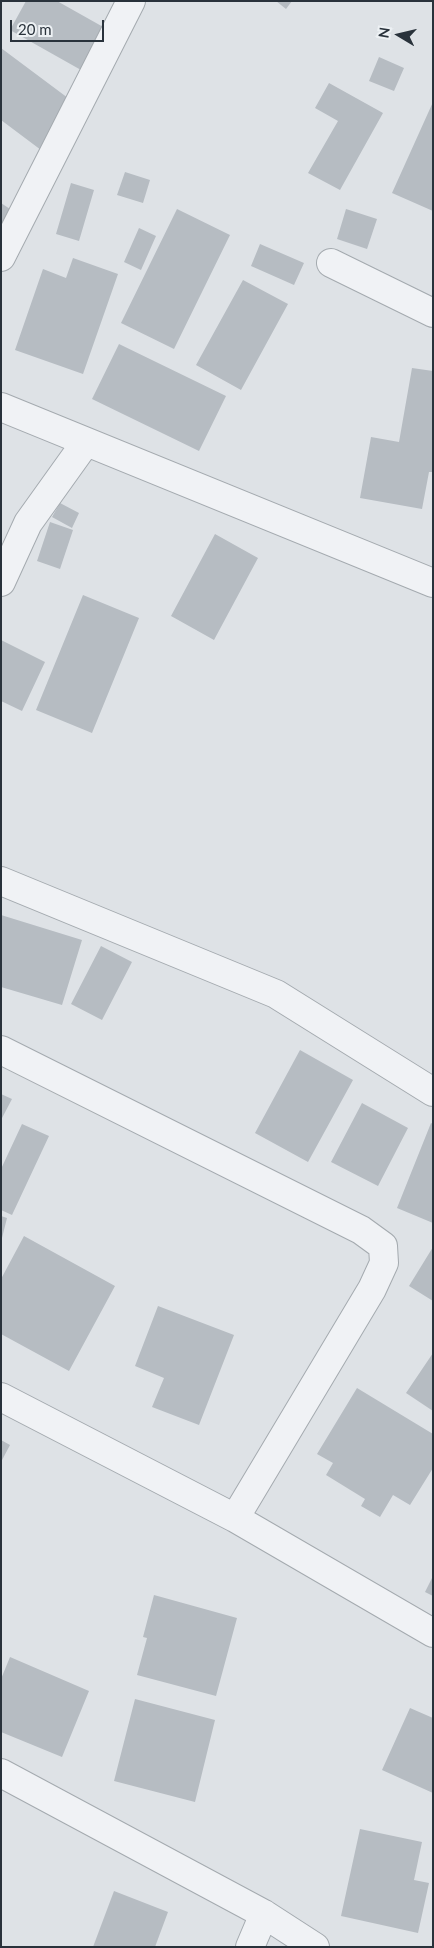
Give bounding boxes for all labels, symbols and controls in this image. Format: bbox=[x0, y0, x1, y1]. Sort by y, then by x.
scale bar bbox=[12, 10, 106, 42]
north arrow bbox=[374, 10, 424, 60]
text: 20 m bbox=[18, 20, 52, 38]
text: N bbox=[374, 26, 393, 39]

